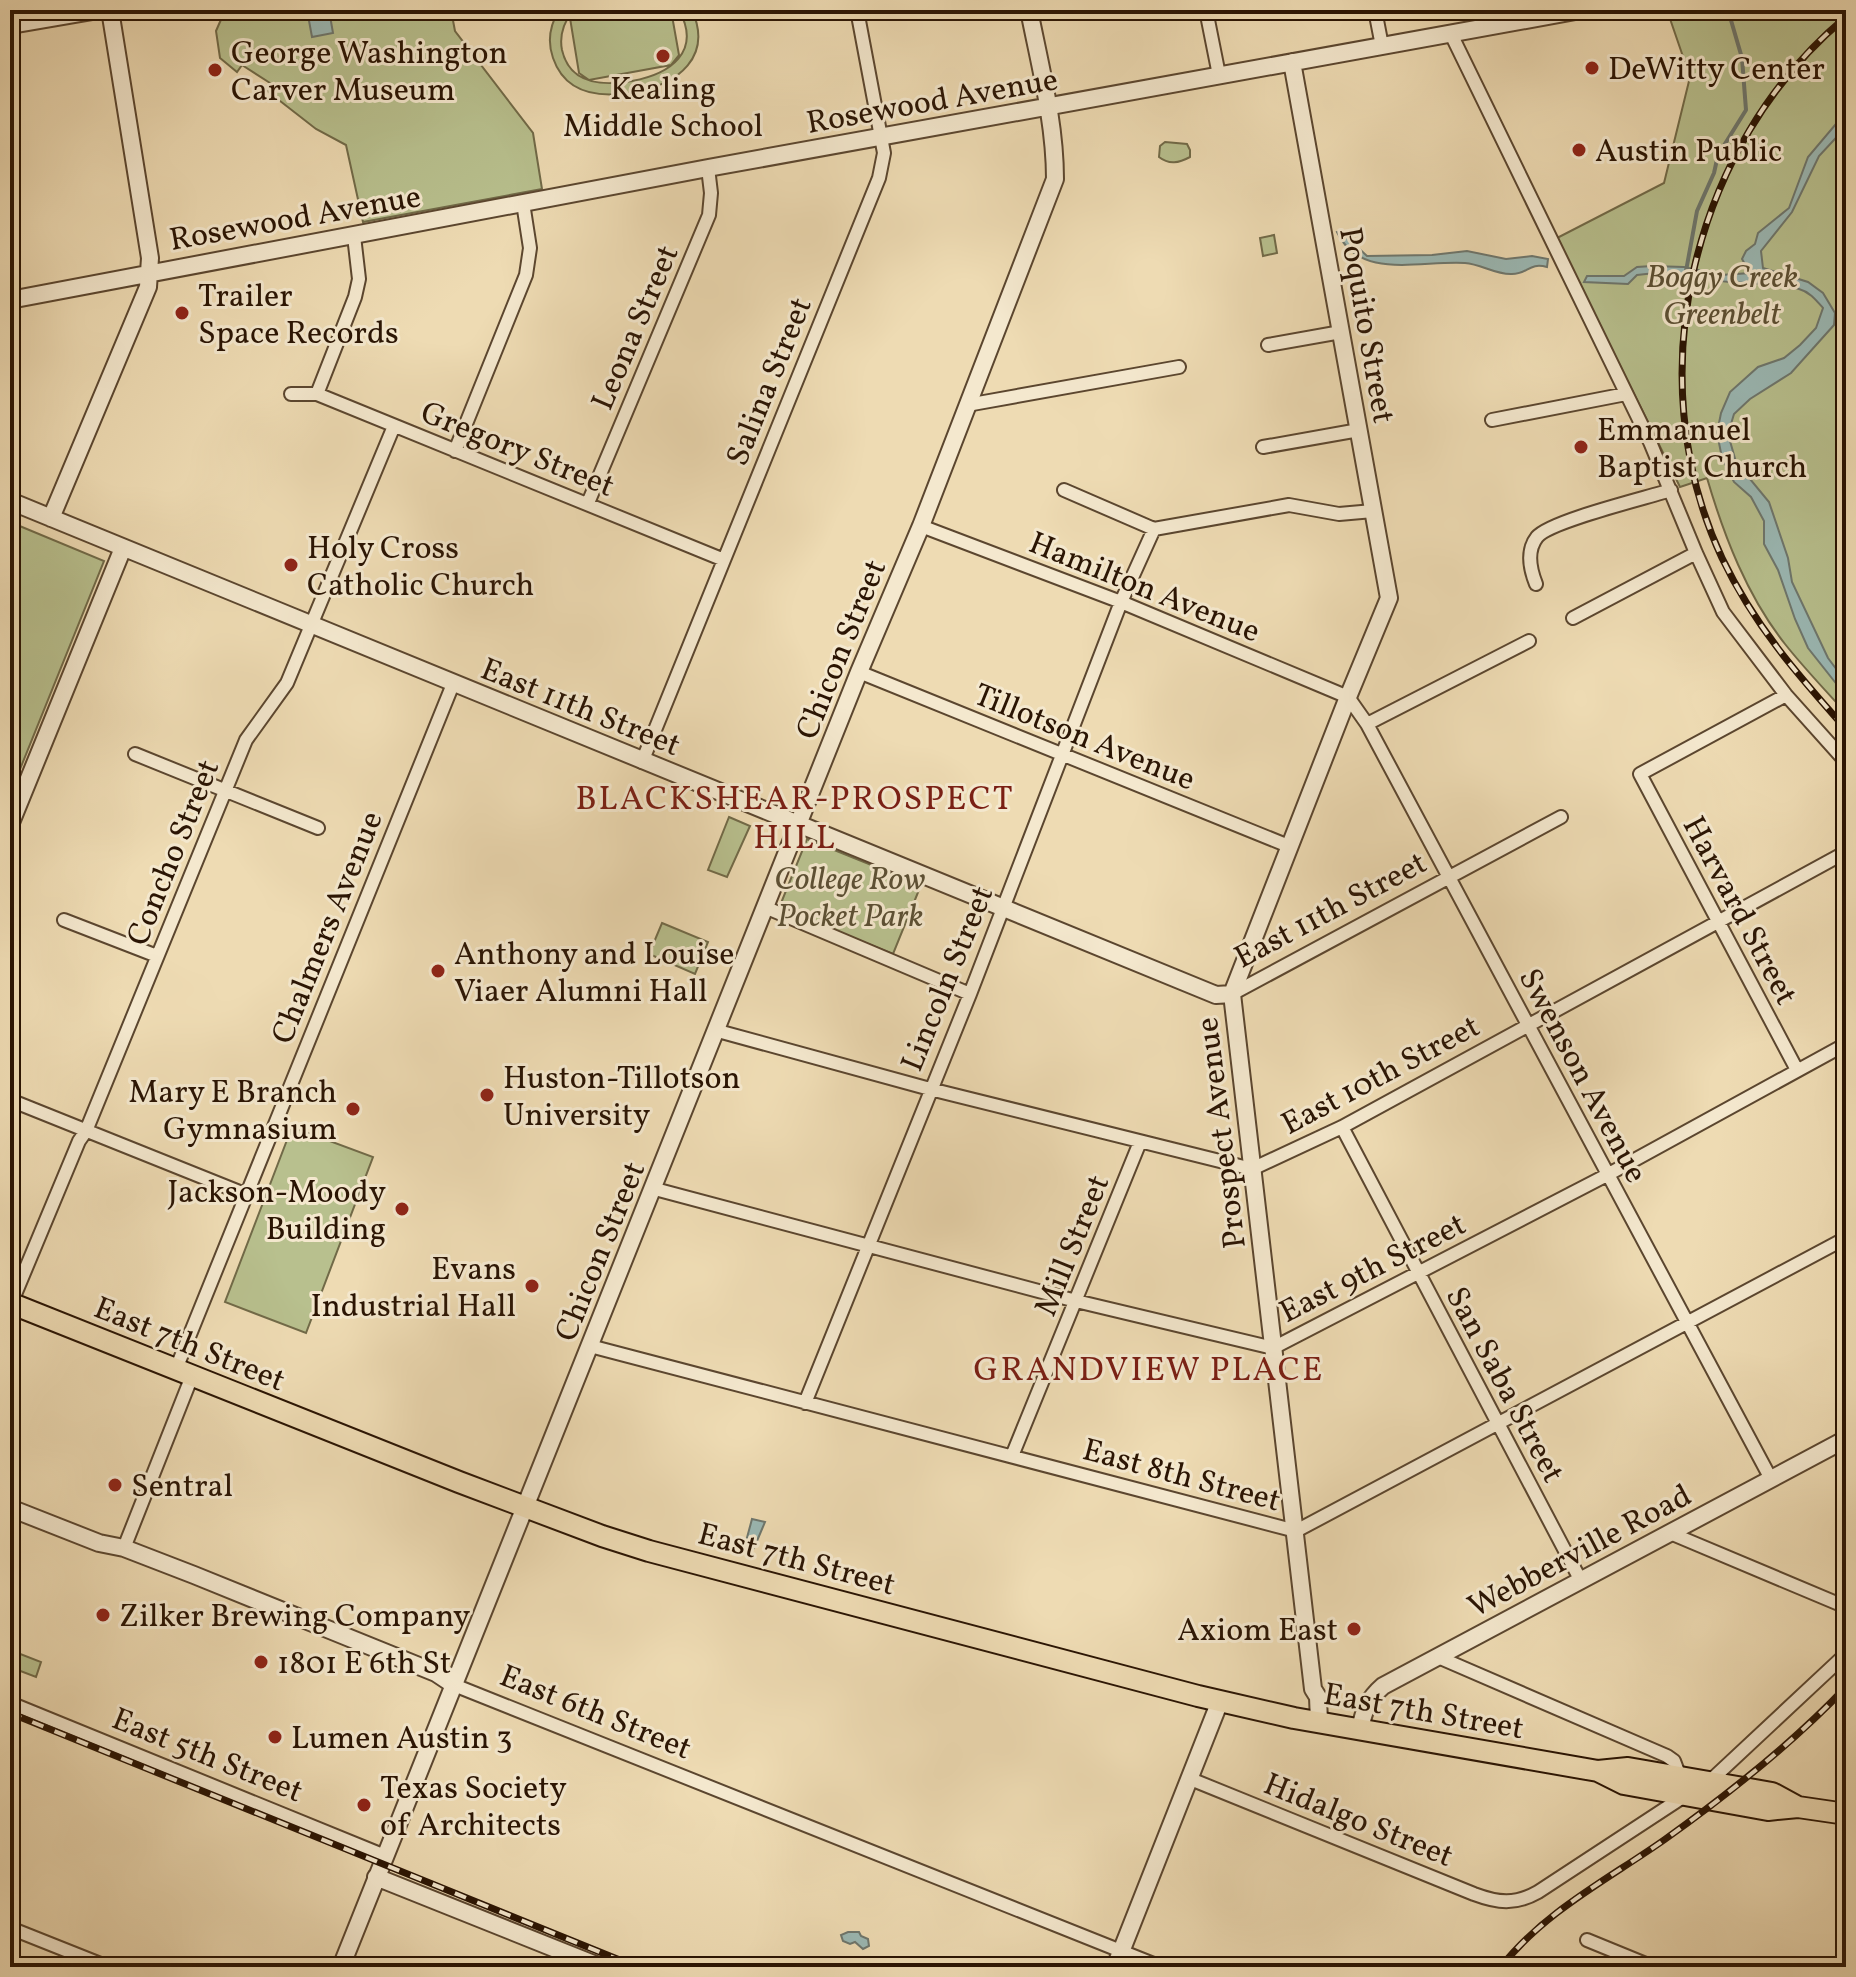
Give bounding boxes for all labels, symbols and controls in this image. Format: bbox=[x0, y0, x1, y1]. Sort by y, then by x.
place label: George Washington Carver Museum bbox=[231, 33, 508, 114]
marker: Kealing Middle School bbox=[654, 47, 672, 65]
place label: DeWitty Center bbox=[1608, 49, 1825, 93]
street label: Rosewood Avenue bbox=[803, 59, 1062, 147]
marker: DeWitty Center bbox=[1583, 59, 1601, 77]
marker: George Washington Carver Museum bbox=[206, 61, 224, 79]
place label: Kealing Middle School bbox=[563, 69, 763, 150]
place label: Austin Public bbox=[1595, 131, 1782, 175]
marker: Austin Public bbox=[1570, 141, 1588, 159]
street label: Rosewood Avenue bbox=[166, 176, 425, 264]
street label: Poquito Street bbox=[1326, 224, 1404, 427]
street label: Leona Street bbox=[582, 239, 691, 418]
park label: Boggy Creek Greenbelt bbox=[1646, 257, 1798, 338]
place label: Trailer Space Records bbox=[198, 276, 399, 357]
street label: Salina Street bbox=[717, 291, 825, 473]
marker: Trailer Space Records bbox=[173, 304, 191, 322]
street label: Gregory Street bbox=[413, 392, 620, 510]
place label: Emmanuel Baptist Church bbox=[1597, 410, 1807, 491]
marker: Emmanuel Baptist Church bbox=[1572, 438, 1590, 456]
street label: Hamilton Avenue bbox=[1022, 522, 1266, 655]
place label: Holy Cross Catholic Church bbox=[307, 528, 534, 609]
street label: Chicon Street bbox=[787, 554, 899, 747]
marker: Holy Cross Catholic Church bbox=[282, 556, 300, 574]
street label: East 11th Street bbox=[473, 649, 686, 769]
street label: Tillotson Avenue bbox=[967, 674, 1201, 803]
street label: Concho Street bbox=[118, 754, 232, 953]
district label: BLACKSHEAR-PROSPECT HILL bbox=[575, 777, 1015, 863]
street label: Chalmers Avenue bbox=[262, 805, 395, 1051]
street label: Harvard Street bbox=[1670, 809, 1807, 1014]
street label: East 11th Street bbox=[1228, 842, 1435, 981]
park label: College Row Pocket Park bbox=[774, 859, 926, 940]
street label: Lincoln Street bbox=[892, 880, 1006, 1079]
place label: Anthony and Louise Viaer Alumni Hall bbox=[454, 934, 735, 1015]
street label: Swenson Avenue bbox=[1506, 961, 1656, 1191]
marker: Anthony and Louise Viaer Alumni Hall bbox=[429, 962, 447, 980]
street label: East 10th Street bbox=[1275, 1006, 1488, 1147]
street label: Prospect Avenue bbox=[1187, 1014, 1259, 1251]
place label: Huston-Tillotson University bbox=[503, 1058, 741, 1139]
place label: Mary E Branch Gymnasium bbox=[129, 1072, 337, 1153]
marker: Huston-Tillotson University bbox=[478, 1086, 496, 1104]
marker: Mary E Branch Gymnasium bbox=[344, 1100, 362, 1118]
street label: Chicon Street bbox=[546, 1156, 658, 1349]
street label: Mill Street bbox=[1026, 1169, 1122, 1323]
place label: Jackson-Moody Building bbox=[167, 1172, 386, 1253]
marker: Jackson-Moody Building bbox=[393, 1200, 411, 1218]
street label: East 9th Street bbox=[1273, 1204, 1474, 1336]
place label: Evans Industrial Hall bbox=[310, 1249, 516, 1330]
marker: Evans Industrial Hall bbox=[523, 1277, 541, 1295]
street label: San Saba Street bbox=[1433, 1280, 1574, 1491]
street label: East 7th Street bbox=[87, 1287, 291, 1404]
district label: GRANDVIEW PLACE bbox=[974, 1348, 1324, 1395]
street label: East 8th Street bbox=[1077, 1429, 1285, 1524]
place label: Sentral bbox=[131, 1466, 233, 1510]
street label: Webberville Road bbox=[1461, 1475, 1700, 1630]
marker: Sentral bbox=[106, 1476, 124, 1494]
street label: East 7th Street bbox=[693, 1513, 900, 1608]
place label: Zilker Brewing Company bbox=[119, 1596, 470, 1640]
marker: Zilker Brewing Company bbox=[94, 1606, 112, 1624]
place label: Axiom East bbox=[1177, 1610, 1338, 1654]
marker: Axiom East bbox=[1345, 1620, 1363, 1638]
place label: 1801 E 6th St bbox=[277, 1643, 451, 1687]
marker: 1801 E 6th St bbox=[252, 1653, 270, 1671]
street label: East 6th Street bbox=[492, 1655, 697, 1772]
street label: East 7th Street bbox=[1320, 1674, 1527, 1752]
street label: East 5th Street bbox=[105, 1698, 309, 1815]
place label: Lumen Austin 3 bbox=[291, 1718, 512, 1762]
marker: Lumen Austin 3 bbox=[266, 1728, 284, 1746]
street label: Hidalgo Street bbox=[1256, 1764, 1459, 1880]
place label: Texas Society of Architects bbox=[380, 1768, 567, 1849]
marker: Texas Society of Architects bbox=[355, 1796, 373, 1814]

